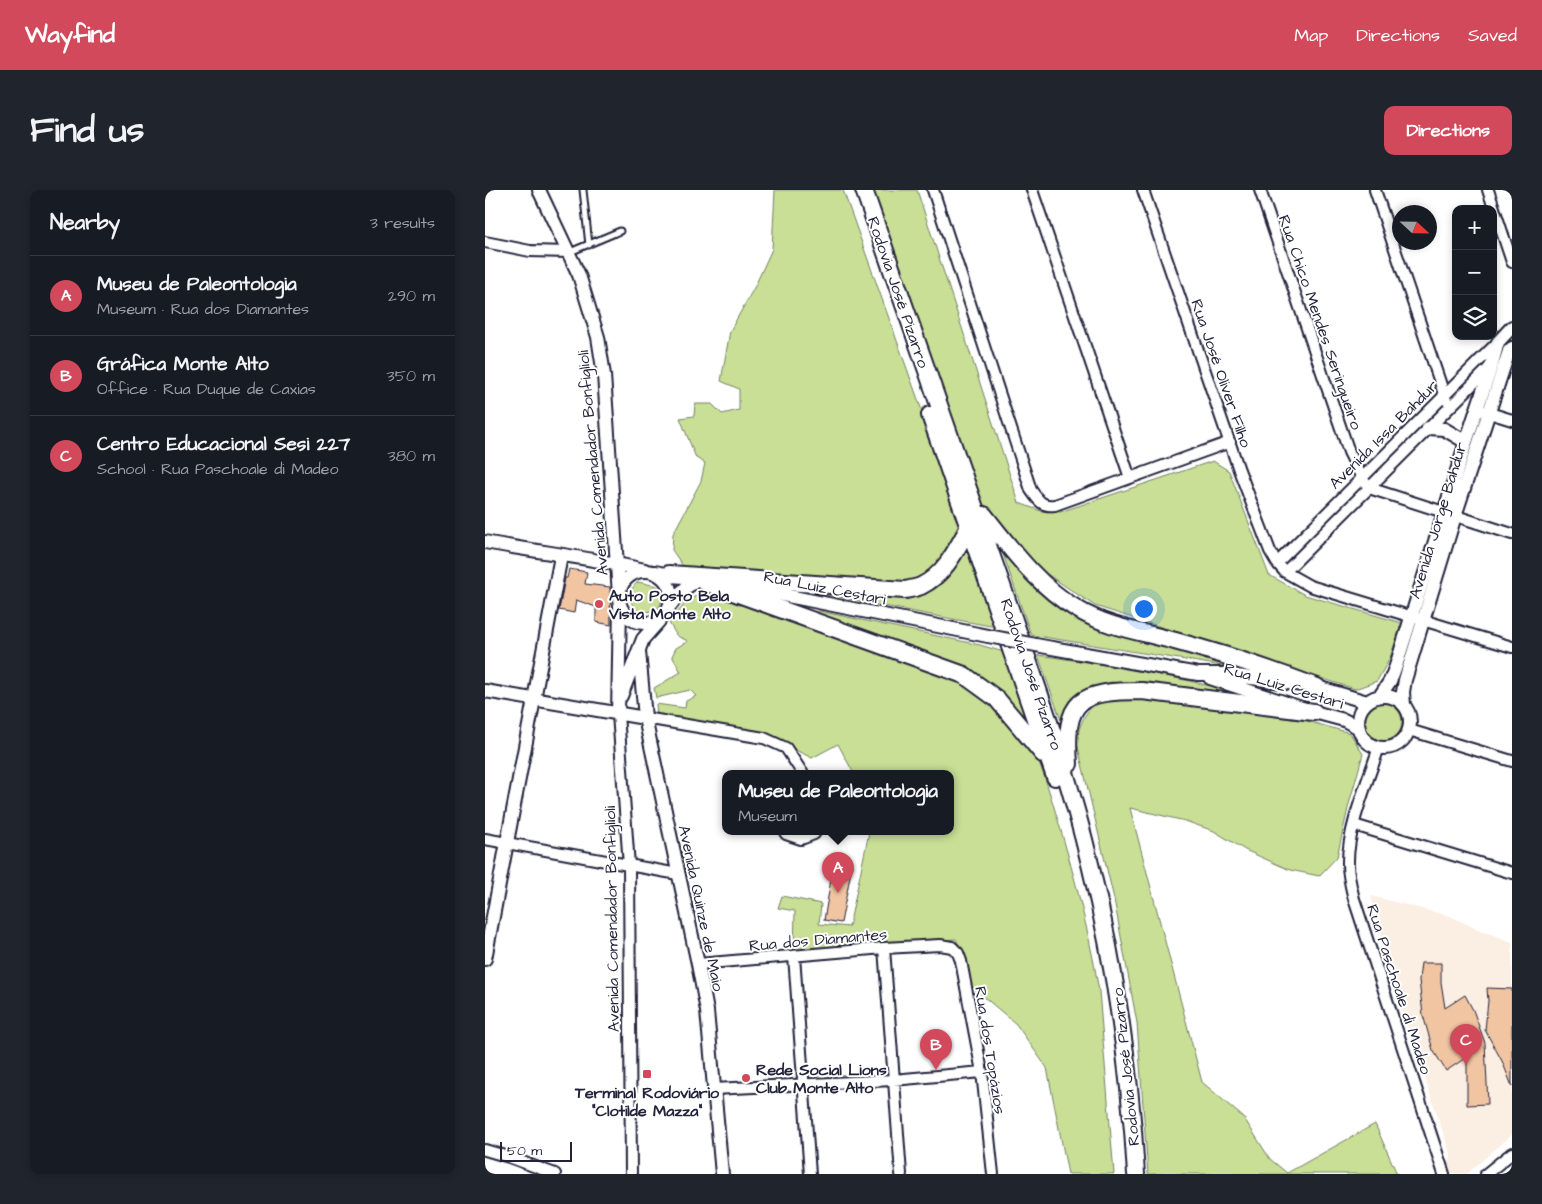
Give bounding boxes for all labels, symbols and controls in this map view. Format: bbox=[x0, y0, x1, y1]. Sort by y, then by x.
text: Wayfind bbox=[25, 18, 115, 52]
text: Map bbox=[1294, 23, 1328, 48]
text: Directions bbox=[1356, 23, 1440, 48]
text: Saved bbox=[1468, 23, 1517, 48]
text: Find us bbox=[30, 106, 144, 155]
button: Directions bbox=[1384, 106, 1512, 155]
north arrow bbox=[1392, 205, 1437, 250]
map controls bbox=[1452, 205, 1497, 340]
button: + bbox=[1452, 205, 1497, 250]
text: Nearby bbox=[50, 208, 120, 237]
text: 3 results bbox=[370, 212, 435, 234]
street label: Rua Chico Mendes Seringueiro bbox=[1272, 212, 1367, 433]
street label: Rodovia José Pizarro bbox=[862, 214, 934, 371]
button: − bbox=[1452, 250, 1497, 295]
text: Museu de Paleontologia bbox=[97, 271, 297, 298]
text: A bbox=[61, 285, 71, 307]
text: 290 m bbox=[388, 285, 435, 307]
button: layers bbox=[1452, 295, 1497, 340]
street label: Rua José Oliver Filho bbox=[1185, 296, 1257, 450]
text: Museum · Rua dos Diamantes bbox=[97, 298, 309, 320]
street label: Avenida Comendador Bonfiglioli bbox=[572, 349, 615, 576]
text: Gráfica Monte Alto bbox=[97, 351, 269, 378]
text: B bbox=[60, 365, 72, 387]
text: 350 m bbox=[387, 365, 435, 387]
street label: Avenida Issa Bahdur bbox=[1324, 375, 1443, 494]
text: Office · Rua Duque de Caxias bbox=[97, 378, 316, 400]
text: Centro Educacional Sesi 227 bbox=[97, 431, 350, 458]
street label: Avenida Jorge Bahdur bbox=[1404, 439, 1473, 602]
text: C bbox=[60, 445, 72, 467]
text: 380 m bbox=[388, 445, 435, 467]
text: School · Rua Paschoale di Madeo bbox=[97, 458, 338, 480]
street label: Rua Luiz Cestari bbox=[762, 565, 888, 611]
place label: Auto Posto Bela Vista Monte Alto bbox=[608, 585, 732, 625]
street label: Rodovia José Pizarro bbox=[995, 596, 1067, 753]
your location bbox=[1131, 596, 1157, 622]
marker: Auto Posto Bela Vista Monte Alto bbox=[593, 598, 605, 610]
street label: Rua Luiz Cestari bbox=[1221, 657, 1347, 715]
popup bbox=[722, 770, 954, 835]
text: Museu de Paleontologia bbox=[738, 778, 938, 805]
street label: Avenida Comendador Bonfiglioli bbox=[599, 805, 626, 1032]
text: Museum bbox=[738, 805, 797, 827]
street label: Avenida Quinze de Maio bbox=[673, 823, 729, 993]
pin: A bbox=[822, 852, 854, 893]
street label: Rua Paschoale di Madeo bbox=[1361, 902, 1437, 1077]
street label: Rua dos Diamantes bbox=[748, 923, 888, 957]
street label: Rua dos Topázios bbox=[969, 985, 1011, 1116]
street label: Rodovia José Pizarro bbox=[1107, 987, 1145, 1147]
pin: C bbox=[1450, 1024, 1482, 1065]
pin: B bbox=[920, 1029, 952, 1070]
place label: Rede Social Lions Club Monte Alto bbox=[756, 1059, 887, 1099]
marker: Terminal Rodoviário "Clotilde Mazza" bbox=[641, 1068, 653, 1080]
marker: Rede Social Lions Club Monte Alto bbox=[740, 1072, 752, 1084]
place label: Terminal Rodoviário "Clotilde Mazza" bbox=[574, 1082, 720, 1122]
scale bar bbox=[500, 1139, 573, 1162]
text: 50 m bbox=[507, 1141, 542, 1161]

